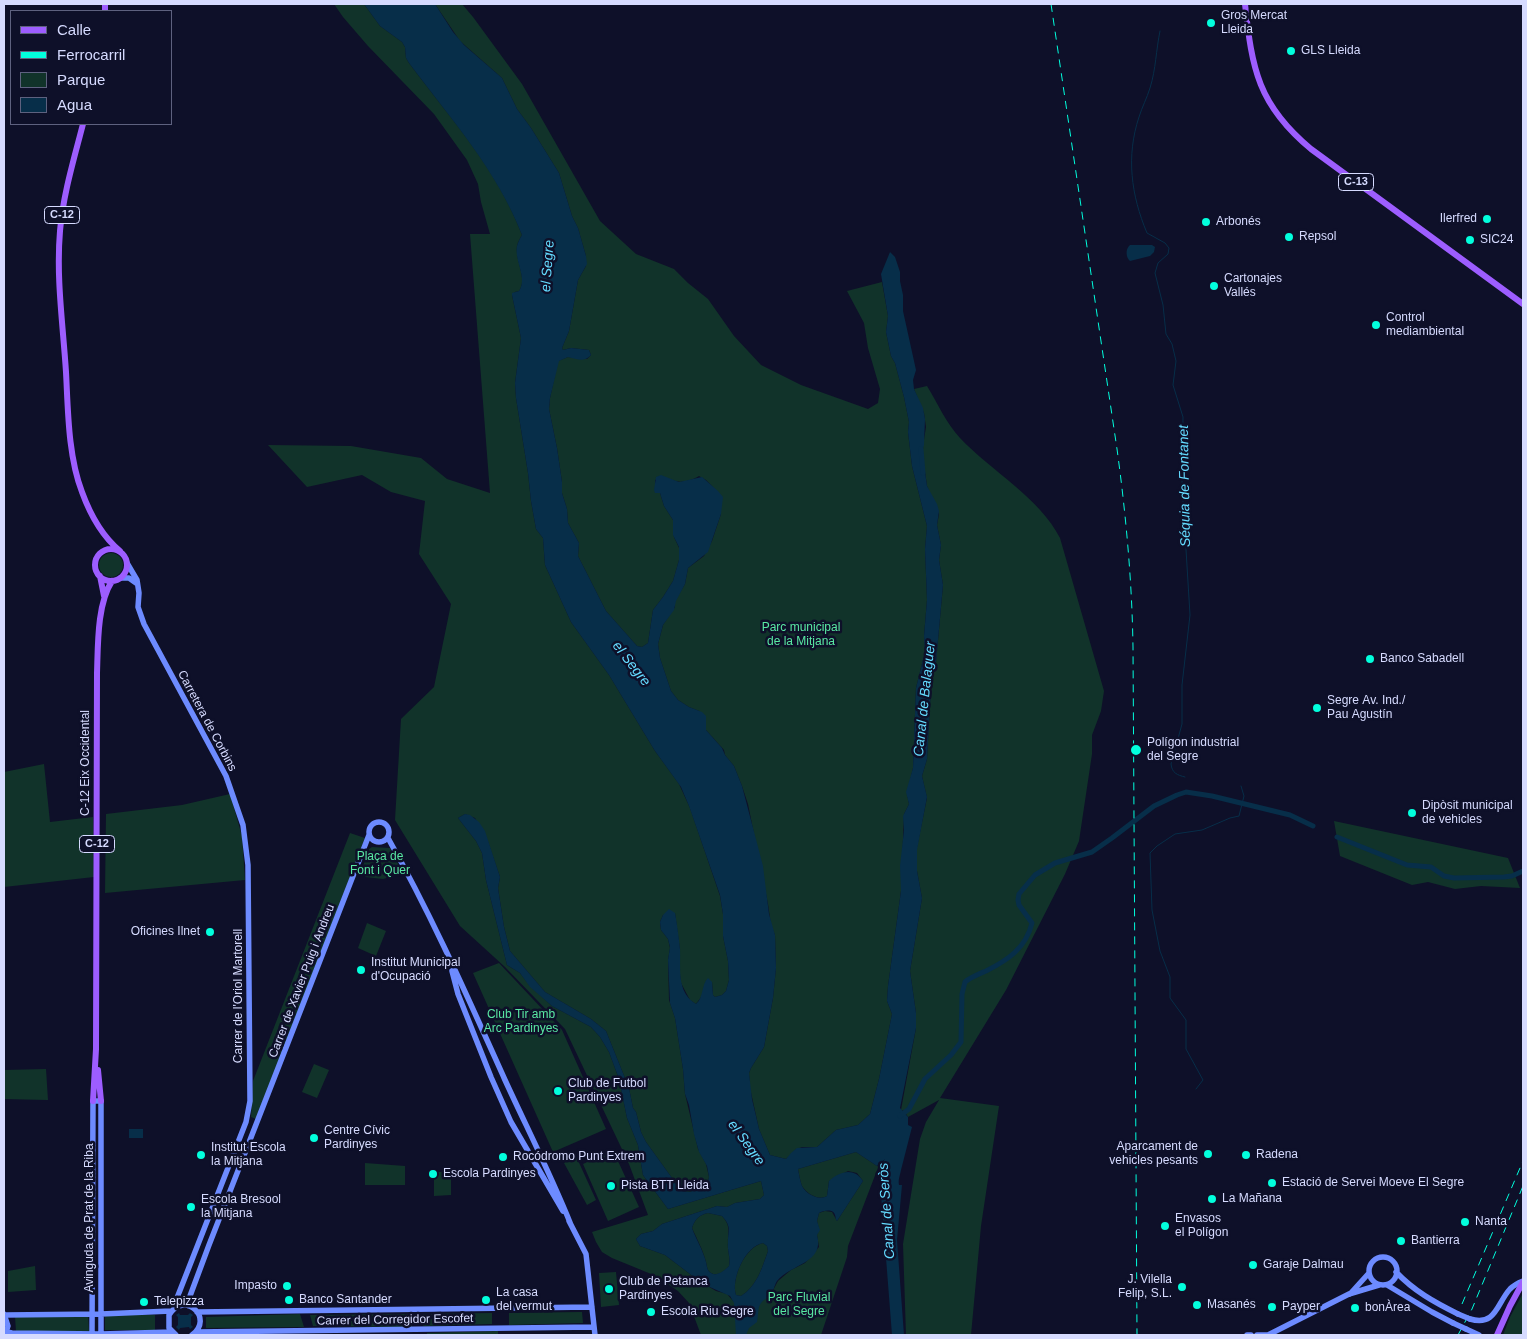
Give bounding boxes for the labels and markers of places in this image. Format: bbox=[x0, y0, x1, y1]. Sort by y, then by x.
place label: Gros Mercat Lleida bbox=[1221, 9, 1287, 37]
marker: Gros Mercat Lleida bbox=[1205, 17, 1217, 29]
place label: GLS Lleida bbox=[1301, 44, 1360, 58]
marker: GLS Lleida bbox=[1285, 45, 1297, 57]
place label: Ilerfred bbox=[1440, 212, 1477, 226]
marker: Ilerfred bbox=[1481, 213, 1493, 225]
place label: Arbonés bbox=[1216, 215, 1261, 229]
marker: Arbonés bbox=[1200, 216, 1212, 228]
place label: Repsol bbox=[1299, 230, 1336, 244]
marker: Repsol bbox=[1283, 231, 1295, 243]
place label: SIC24 bbox=[1480, 233, 1513, 247]
marker: SIC24 bbox=[1464, 234, 1476, 246]
place label: Cartonajes Vallés bbox=[1224, 272, 1282, 300]
marker: Cartonajes Vallés bbox=[1208, 280, 1220, 292]
place label: Control mediambiental bbox=[1386, 311, 1464, 339]
marker: Control mediambiental bbox=[1370, 319, 1382, 331]
place label: Banco Sabadell bbox=[1380, 652, 1464, 666]
marker: Banco Sabadell bbox=[1364, 653, 1376, 665]
place label: Segre Av. Ind./ Pau Agustín bbox=[1327, 694, 1405, 722]
marker: Segre Av. Ind./ Pau Agustín bbox=[1311, 702, 1323, 714]
place label: Polígon industrial del Segre bbox=[1147, 736, 1239, 764]
marker: Polígon industrial del Segre bbox=[1129, 743, 1143, 757]
place label: Dipòsit municipal de vehicles bbox=[1422, 799, 1513, 827]
marker: Dipòsit municipal de vehicles bbox=[1406, 807, 1418, 819]
place label: Oficines Ilnet bbox=[131, 925, 200, 939]
marker: Oficines Ilnet bbox=[204, 926, 216, 938]
place label: Institut Municipal d'Ocupació bbox=[371, 956, 460, 984]
marker: Institut Municipal d'Ocupació bbox=[355, 964, 367, 976]
place label: Club de Futbol Pardinyes bbox=[568, 1077, 646, 1105]
marker: Club de Futbol Pardinyes bbox=[552, 1085, 564, 1097]
place label: Centre Cívic Pardinyes bbox=[324, 1124, 390, 1152]
marker: Centre Cívic Pardinyes bbox=[308, 1132, 320, 1144]
place label: Aparcament de vehicles pesants bbox=[1109, 1140, 1198, 1168]
place label: Institut Escola la Mitjana bbox=[211, 1141, 286, 1169]
marker: Aparcament de vehicles pesants bbox=[1202, 1148, 1214, 1160]
place label: Radena bbox=[1256, 1148, 1298, 1162]
marker: Institut Escola la Mitjana bbox=[195, 1149, 207, 1161]
marker: Radena bbox=[1240, 1149, 1252, 1161]
place label: Rocódromo Punt Extrem bbox=[513, 1150, 644, 1164]
marker: Rocódromo Punt Extrem bbox=[497, 1151, 509, 1163]
place label: Escola Pardinyes bbox=[443, 1167, 536, 1181]
marker: Escola Pardinyes bbox=[427, 1168, 439, 1180]
place label: Estació de Servei Moeve El Segre bbox=[1282, 1176, 1464, 1190]
marker: Estació de Servei Moeve El Segre bbox=[1266, 1177, 1278, 1189]
place label: Pista BTT Lleida bbox=[621, 1179, 709, 1193]
marker: Pista BTT Lleida bbox=[605, 1180, 617, 1192]
place label: La Mañana bbox=[1222, 1192, 1282, 1206]
place label: Escola Bresool la Mitjana bbox=[201, 1193, 281, 1221]
marker: La Mañana bbox=[1206, 1193, 1218, 1205]
marker: Escola Bresool la Mitjana bbox=[185, 1201, 197, 1213]
place label: Envasos el Polígon bbox=[1175, 1212, 1228, 1240]
place label: Nanta bbox=[1475, 1215, 1507, 1229]
marker: Nanta bbox=[1459, 1216, 1471, 1228]
marker: Envasos el Polígon bbox=[1159, 1220, 1171, 1232]
place label: Bantierra bbox=[1411, 1234, 1460, 1248]
marker: Bantierra bbox=[1395, 1235, 1407, 1247]
place label: Garaje Dalmau bbox=[1263, 1258, 1344, 1272]
marker: Garaje Dalmau bbox=[1247, 1259, 1259, 1271]
place label: J. Vilella Felip, S.L. bbox=[1118, 1273, 1172, 1301]
place label: Club de Petanca Pardinyes bbox=[619, 1275, 708, 1303]
place label: Impasto bbox=[234, 1279, 277, 1293]
marker: Impasto bbox=[281, 1280, 293, 1292]
marker: J. Vilella Felip, S.L. bbox=[1176, 1281, 1188, 1293]
marker: Club de Petanca Pardinyes bbox=[603, 1283, 615, 1295]
place label: La casa del vermut bbox=[496, 1286, 552, 1314]
place label: Banco Santander bbox=[299, 1293, 392, 1307]
marker: Banco Santander bbox=[283, 1294, 295, 1306]
marker: La casa del vermut bbox=[480, 1294, 492, 1306]
place label: Telepizza bbox=[154, 1295, 204, 1309]
marker: Telepizza bbox=[138, 1296, 150, 1308]
place label: Masanés bbox=[1207, 1298, 1256, 1312]
marker: Masanés bbox=[1191, 1299, 1203, 1311]
place label: Payper bbox=[1282, 1300, 1320, 1314]
marker: Payper bbox=[1266, 1301, 1278, 1313]
place label: bonÀrea bbox=[1365, 1301, 1410, 1315]
marker: bonÀrea bbox=[1349, 1302, 1361, 1314]
place label: Escola Riu Segre bbox=[661, 1305, 754, 1319]
marker: Escola Riu Segre bbox=[645, 1306, 657, 1318]

